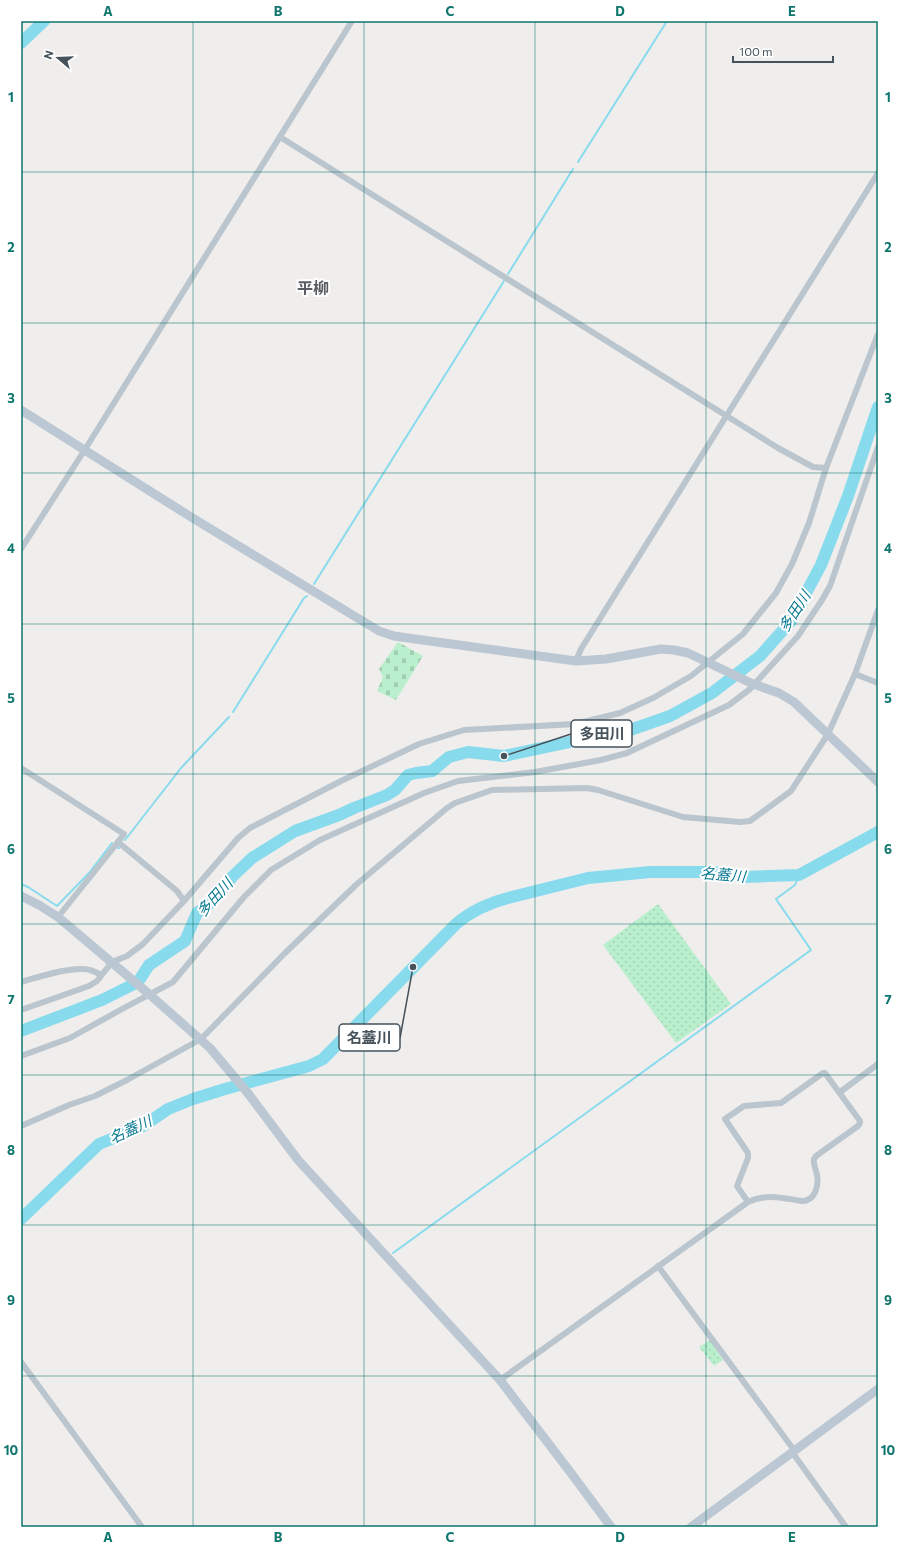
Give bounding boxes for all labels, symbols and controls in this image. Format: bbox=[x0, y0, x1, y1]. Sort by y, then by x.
text: A bbox=[103, 3, 113, 19]
text: B bbox=[274, 3, 283, 19]
text: C bbox=[446, 3, 455, 19]
text: D bbox=[615, 3, 625, 19]
text: E bbox=[788, 3, 796, 19]
north arrow bbox=[38, 38, 78, 78]
scale bar bbox=[733, 38, 833, 64]
text: 100 m bbox=[739, 44, 773, 58]
text: N bbox=[41, 49, 56, 61]
text: 1 bbox=[8, 89, 14, 105]
text: 1 bbox=[885, 89, 891, 105]
text: 2 bbox=[7, 239, 15, 255]
text: 2 bbox=[884, 239, 892, 255]
district label: 平柳 bbox=[297, 278, 329, 297]
text: 3 bbox=[7, 390, 15, 406]
text: 3 bbox=[884, 390, 892, 406]
text: 4 bbox=[7, 540, 15, 556]
text: 4 bbox=[884, 540, 892, 556]
water label: 多田川 bbox=[774, 586, 815, 635]
text: 5 bbox=[7, 690, 15, 706]
text: 5 bbox=[884, 690, 892, 706]
callout: 多田川 bbox=[571, 720, 632, 747]
text: 多田川 bbox=[579, 724, 625, 742]
text: 6 bbox=[7, 841, 15, 857]
text: 6 bbox=[884, 841, 892, 857]
water label: 名蓋川 bbox=[700, 863, 748, 885]
water label: 多田川 bbox=[192, 873, 237, 920]
text: 7 bbox=[7, 991, 15, 1007]
text: 7 bbox=[884, 991, 892, 1007]
callout: 名蓋川 bbox=[339, 1024, 400, 1051]
text: 名蓋川 bbox=[346, 1028, 392, 1046]
water label: 名蓋川 bbox=[106, 1110, 156, 1147]
text: 8 bbox=[7, 1142, 15, 1158]
text: 8 bbox=[884, 1142, 892, 1158]
text: 9 bbox=[7, 1292, 15, 1308]
text: 9 bbox=[884, 1292, 892, 1308]
text: 10 bbox=[4, 1442, 19, 1458]
text: 10 bbox=[881, 1442, 896, 1458]
text: A bbox=[103, 1529, 113, 1545]
text: B bbox=[274, 1529, 283, 1545]
text: C bbox=[446, 1529, 455, 1545]
text: D bbox=[615, 1529, 625, 1545]
text: E bbox=[788, 1529, 796, 1545]

